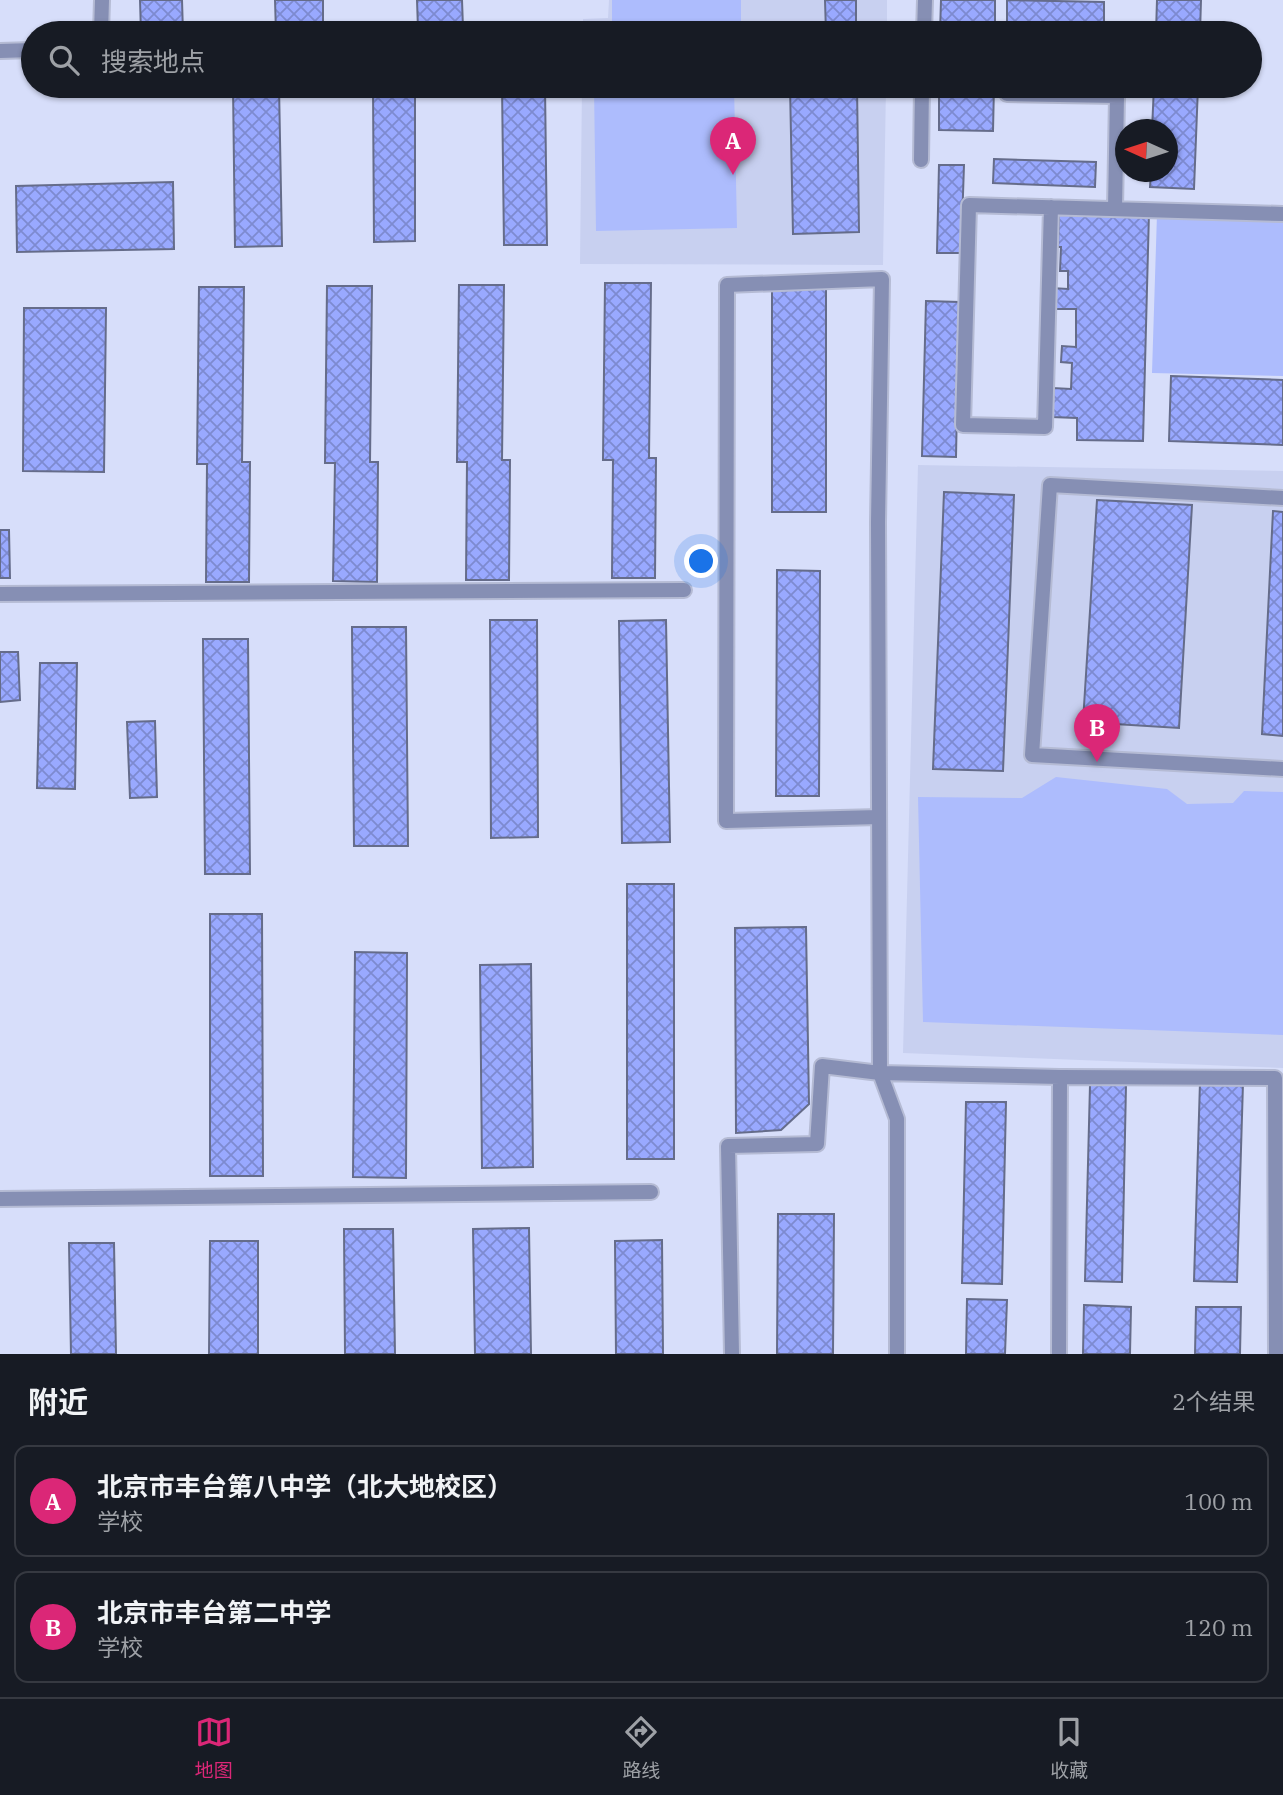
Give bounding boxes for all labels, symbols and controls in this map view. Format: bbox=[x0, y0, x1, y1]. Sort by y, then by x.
search box bbox=[21, 21, 1262, 98]
icon: search bbox=[45, 41, 83, 79]
text: 搜索地点 bbox=[101, 44, 205, 78]
pin: A bbox=[710, 117, 756, 175]
north arrow bbox=[1115, 119, 1178, 182]
your location bbox=[684, 544, 718, 578]
pin: B bbox=[1074, 704, 1120, 762]
text: 附近 bbox=[28, 1382, 88, 1421]
text: 2个结果 bbox=[1172, 1386, 1255, 1416]
text: 北京市丰台第八中学（北大地校区） bbox=[97, 1469, 513, 1503]
text: A bbox=[45, 1486, 61, 1516]
text: 100 m bbox=[1184, 1486, 1253, 1516]
text: 学校 bbox=[97, 1506, 143, 1536]
text: 北京市丰台第二中学 bbox=[97, 1595, 331, 1629]
text: B bbox=[45, 1612, 61, 1642]
text: 120 m bbox=[1184, 1612, 1253, 1642]
text: 学校 bbox=[97, 1632, 143, 1662]
tab: 地图 bbox=[195, 1713, 233, 1782]
tab: 路线 bbox=[622, 1713, 660, 1782]
tab: 收藏 bbox=[1050, 1713, 1088, 1782]

